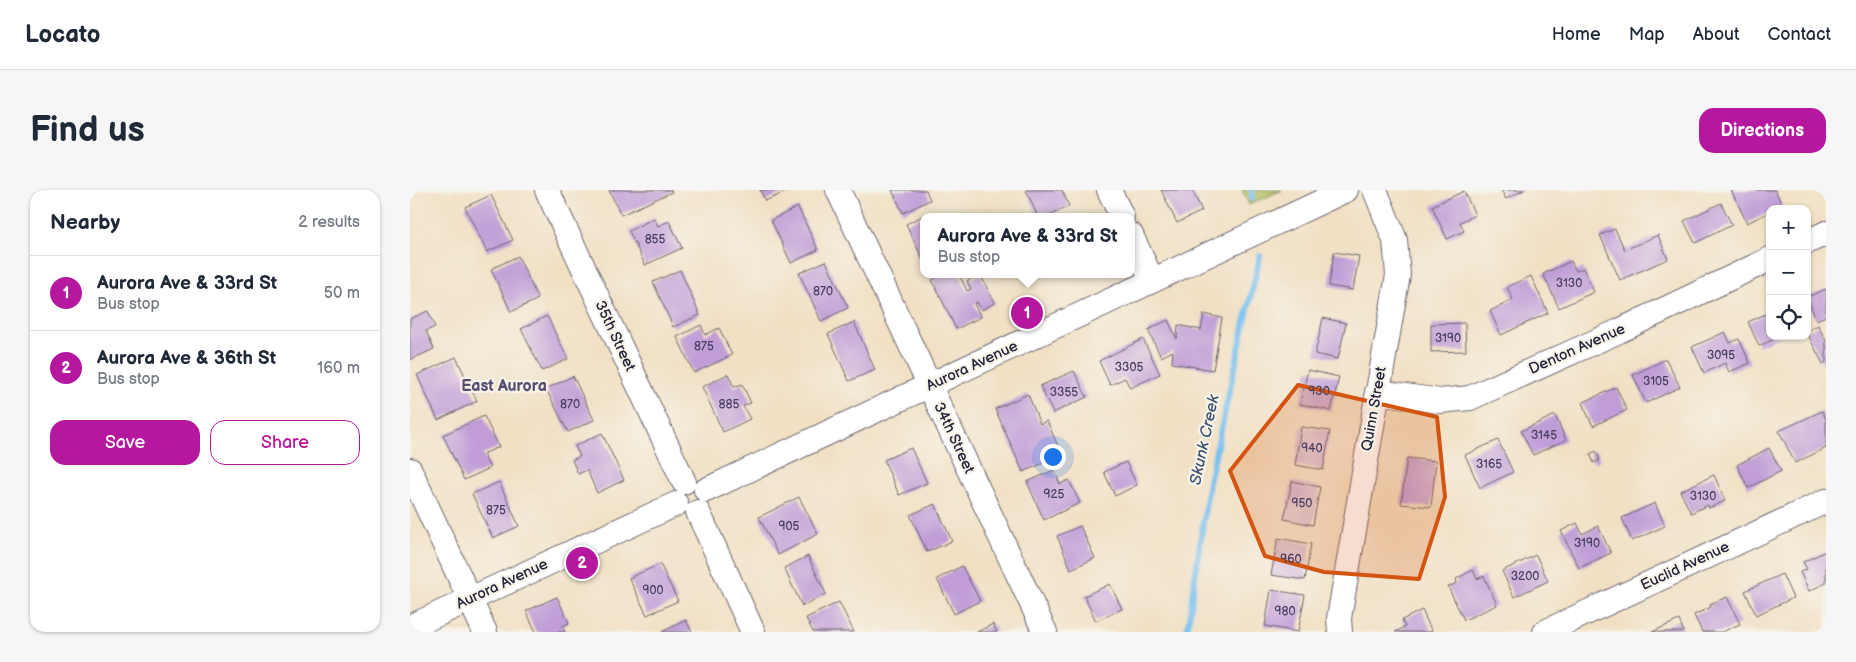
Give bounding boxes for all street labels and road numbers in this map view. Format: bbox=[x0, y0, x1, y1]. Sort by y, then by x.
street label: 35th Street bbox=[590, 298, 640, 375]
street label: Denton Avenue bbox=[1526, 319, 1628, 379]
street label: Aurora Avenue bbox=[923, 336, 1021, 396]
street label: Quinn Street bbox=[1357, 365, 1391, 453]
street label: 34th Street bbox=[929, 399, 979, 477]
street label: Euclid Avenue bbox=[1638, 537, 1732, 595]
street label: Aurora Avenue bbox=[453, 554, 551, 614]

